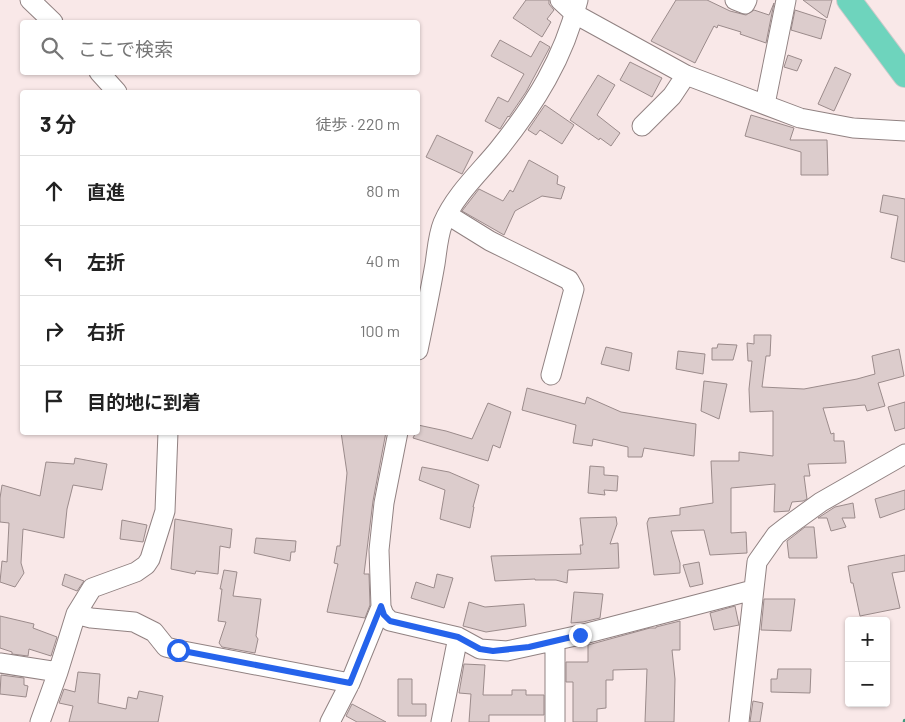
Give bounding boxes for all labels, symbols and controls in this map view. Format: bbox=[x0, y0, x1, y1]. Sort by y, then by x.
search box bbox=[20, 20, 420, 75]
icon: search bbox=[38, 34, 66, 62]
text: ここで検索 bbox=[78, 37, 173, 60]
text: 3 分 bbox=[40, 111, 77, 136]
text: 徒歩 · 220 m bbox=[316, 114, 400, 133]
icon: ahead bbox=[40, 177, 68, 205]
text: 直進 bbox=[87, 180, 125, 203]
text: 80 m bbox=[366, 181, 400, 200]
icon: left bbox=[40, 247, 68, 275]
text: 左折 bbox=[87, 250, 125, 273]
text: 40 m bbox=[366, 251, 400, 270]
icon: right bbox=[40, 317, 68, 345]
text: 右折 bbox=[87, 320, 125, 343]
text: 100 m bbox=[360, 321, 400, 340]
icon: arrive bbox=[40, 387, 68, 415]
text: 目的地に到着 bbox=[87, 390, 201, 413]
map controls bbox=[845, 617, 890, 707]
button: + bbox=[845, 617, 890, 662]
route end bbox=[569, 624, 592, 647]
route start bbox=[167, 639, 190, 662]
button: − bbox=[845, 662, 890, 707]

